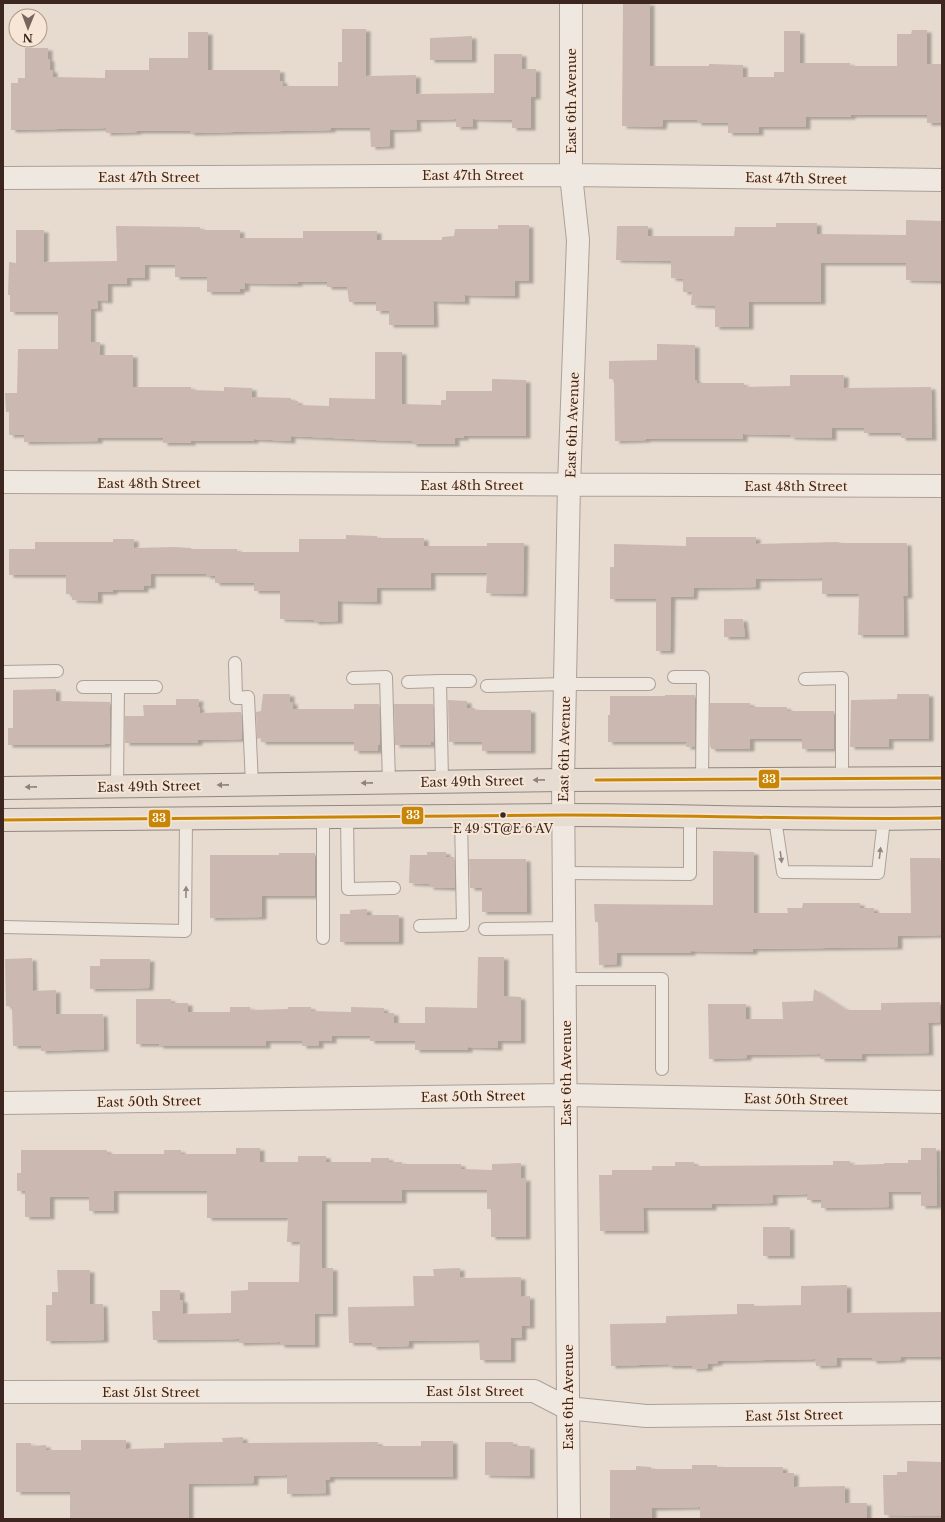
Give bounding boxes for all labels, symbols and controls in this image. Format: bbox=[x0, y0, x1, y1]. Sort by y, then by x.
north arrow bbox=[8, 8, 48, 48]
text: N bbox=[22, 31, 33, 45]
street label: East 6th Avenue bbox=[563, 48, 580, 154]
street label: East 47th Street bbox=[422, 167, 524, 184]
street label: East 47th Street bbox=[98, 169, 200, 186]
street label: East 47th Street bbox=[745, 169, 847, 188]
street label: East 6th Avenue bbox=[562, 372, 583, 478]
street label: East 48th Street bbox=[97, 475, 201, 492]
street label: East 48th Street bbox=[420, 477, 524, 494]
street label: East 48th Street bbox=[744, 478, 848, 495]
street label: East 6th Avenue bbox=[555, 696, 574, 802]
line badge: 33 bbox=[758, 769, 780, 789]
street label: East 49th Street bbox=[420, 772, 524, 791]
text: 33 bbox=[762, 772, 776, 786]
street label: East 49th Street bbox=[97, 777, 201, 796]
one-way arrow bbox=[532, 777, 545, 783]
one-way arrow bbox=[361, 779, 373, 786]
one-way arrow bbox=[216, 782, 229, 788]
one-way arrow bbox=[24, 784, 37, 790]
line badge: 33 bbox=[401, 806, 424, 825]
text: 33 bbox=[406, 808, 420, 822]
line badge: 33 bbox=[148, 809, 171, 828]
marker: E 49 ST@E 6 AV bbox=[498, 810, 508, 820]
text: 33 bbox=[152, 811, 166, 825]
place label: E 49 ST@E 6 AV bbox=[453, 821, 554, 836]
one-way arrow bbox=[877, 847, 883, 859]
one-way arrow bbox=[778, 851, 784, 863]
one-way arrow bbox=[183, 885, 189, 898]
street label: East 6th Avenue bbox=[558, 1020, 575, 1126]
street label: East 50th Street bbox=[421, 1087, 526, 1106]
street label: East 50th Street bbox=[744, 1090, 848, 1109]
street label: East 50th Street bbox=[97, 1092, 202, 1111]
street label: East 6th Avenue bbox=[560, 1344, 577, 1450]
street label: East 51st Street bbox=[426, 1383, 524, 1400]
street label: East 51st Street bbox=[102, 1384, 200, 1401]
street label: East 51st Street bbox=[745, 1406, 843, 1425]

